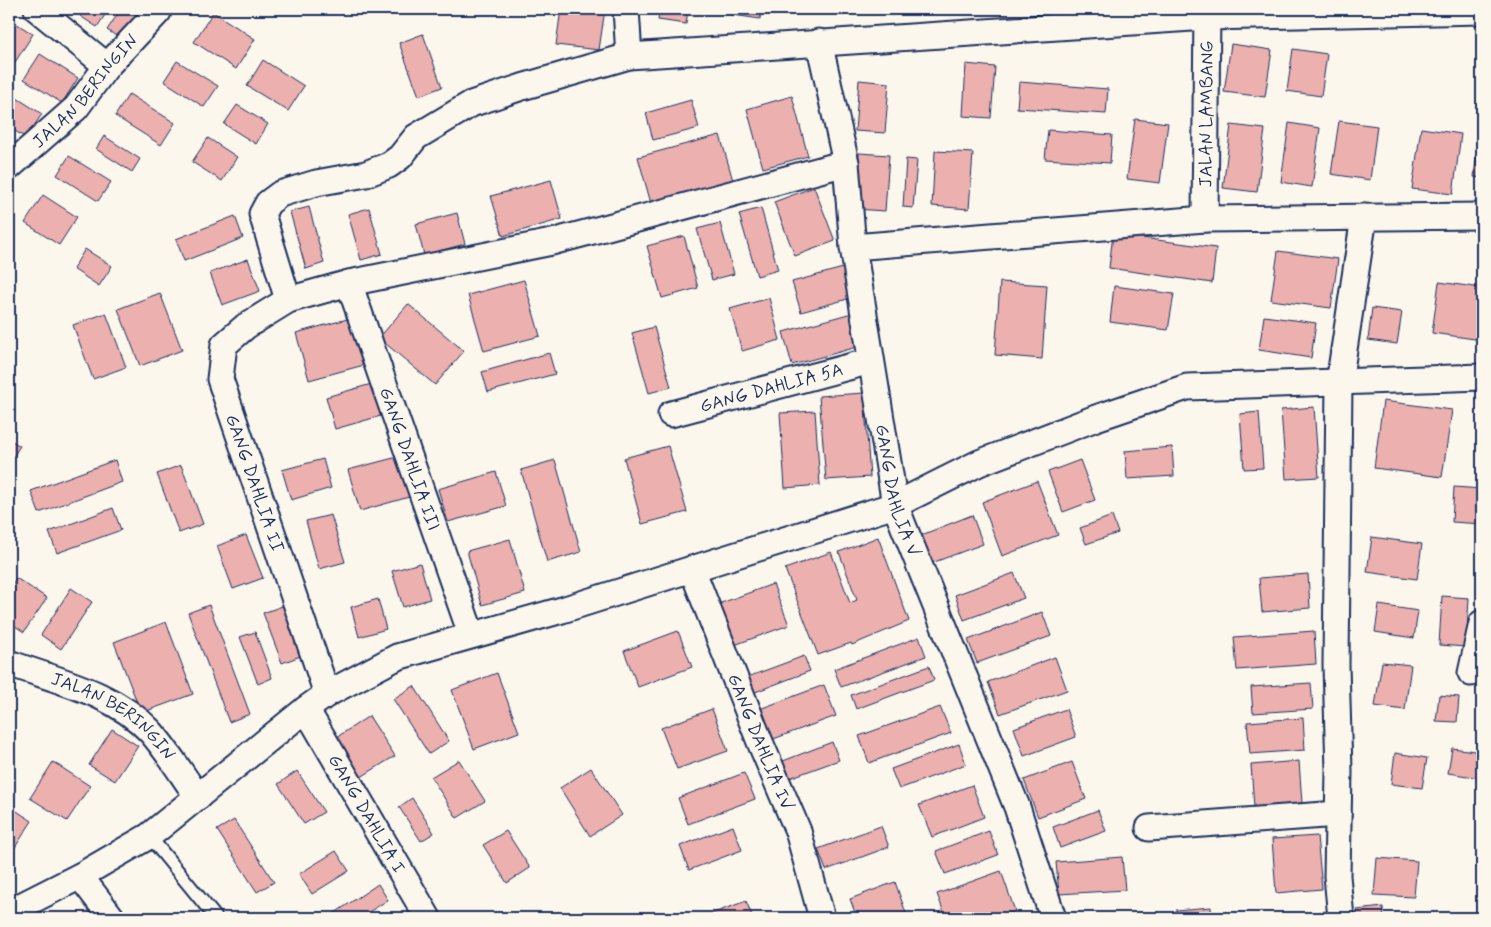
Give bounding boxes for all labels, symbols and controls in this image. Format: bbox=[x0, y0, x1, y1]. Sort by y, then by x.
street label: JALAN BERINGIN bbox=[28, 29, 144, 154]
street label: JALAN LAMBANG bbox=[1194, 40, 1220, 187]
street label: GANG DAHLIA 5A bbox=[698, 358, 846, 419]
street label: GANG DAHLIA III bbox=[373, 384, 445, 534]
street label: GANG DAHLIA II bbox=[219, 411, 289, 556]
street label: GANG DAHLIA V bbox=[869, 422, 926, 561]
street label: JALAN BERINGIN bbox=[48, 667, 180, 766]
street label: GANG DAHLIA IV bbox=[721, 670, 799, 815]
street label: GANG DAHLIA I bbox=[322, 750, 410, 878]

